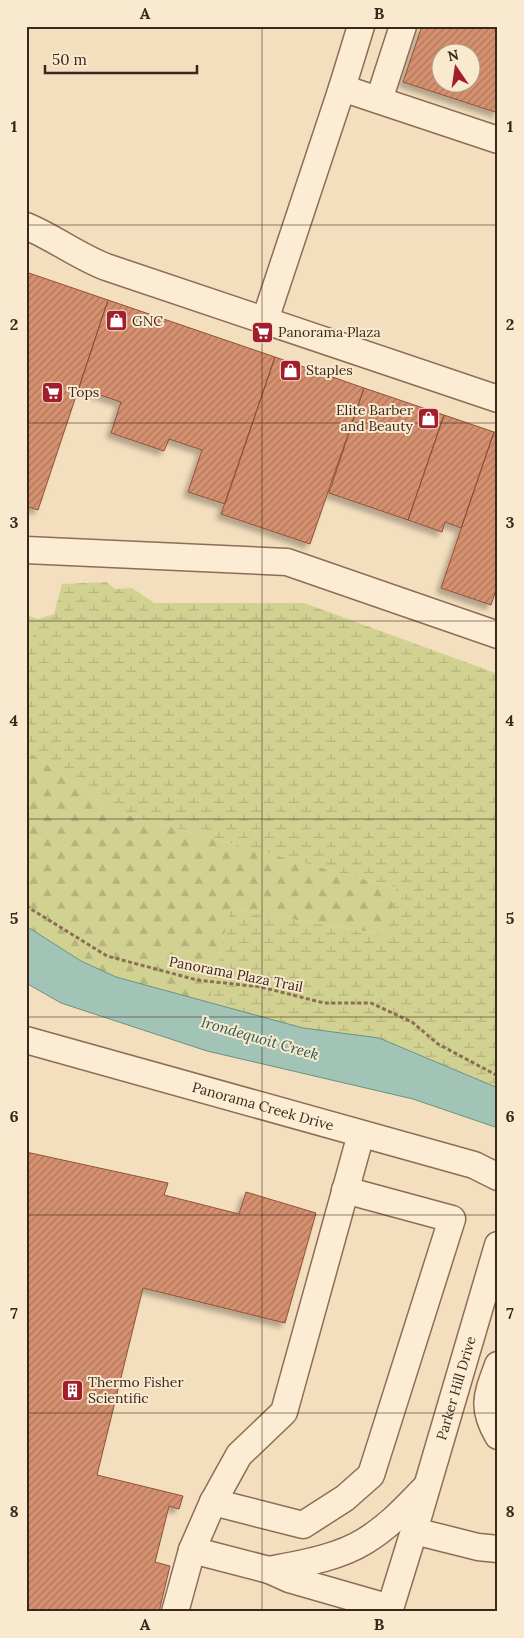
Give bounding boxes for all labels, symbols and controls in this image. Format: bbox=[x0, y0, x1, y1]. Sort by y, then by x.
text: A bbox=[140, 3, 151, 23]
text: B bbox=[374, 3, 385, 23]
scale bar bbox=[45, 42, 198, 74]
north arrow bbox=[432, 42, 482, 92]
text: N bbox=[446, 45, 461, 65]
text: 50 m bbox=[52, 50, 87, 69]
text: 1 bbox=[11, 116, 17, 136]
text: 1 bbox=[507, 116, 513, 136]
shop icon: GNC bbox=[104, 309, 128, 333]
place label: GNC bbox=[132, 312, 163, 330]
text: 2 bbox=[10, 314, 18, 334]
text: 2 bbox=[506, 314, 514, 334]
supermarket icon: Panorama Plaza bbox=[250, 320, 274, 344]
place label: Panorama Plaza bbox=[278, 323, 381, 341]
shop icon: Staples bbox=[278, 358, 302, 382]
place label: Staples bbox=[306, 361, 353, 379]
supermarket icon: Tops bbox=[40, 380, 64, 404]
place label: Tops bbox=[68, 383, 99, 401]
place label: Elite Barber and Beauty bbox=[336, 401, 414, 435]
shop icon: Elite Barber and Beauty bbox=[417, 406, 441, 430]
text: 3 bbox=[10, 512, 19, 532]
text: 3 bbox=[506, 512, 515, 532]
text: 4 bbox=[10, 710, 19, 730]
text: 4 bbox=[506, 710, 515, 730]
text: 5 bbox=[10, 908, 19, 928]
text: 5 bbox=[506, 908, 515, 928]
street label: Panorama Plaza Trail bbox=[167, 952, 305, 996]
water label: Irondequoit Creek bbox=[199, 1012, 321, 1064]
street label: Panorama Creek Drive bbox=[190, 1078, 336, 1135]
text: 6 bbox=[9, 1106, 19, 1126]
text: 6 bbox=[505, 1106, 515, 1126]
text: 7 bbox=[10, 1303, 18, 1323]
text: 7 bbox=[506, 1303, 514, 1323]
street label: Parker Hill Drive bbox=[432, 1334, 480, 1442]
place label: Thermo Fisher Scientific bbox=[88, 1373, 183, 1407]
building icon: Thermo Fisher Scientific bbox=[60, 1378, 84, 1402]
text: 8 bbox=[9, 1501, 19, 1521]
text: 8 bbox=[505, 1501, 515, 1521]
text: A bbox=[140, 1614, 151, 1634]
text: B bbox=[374, 1614, 385, 1634]

